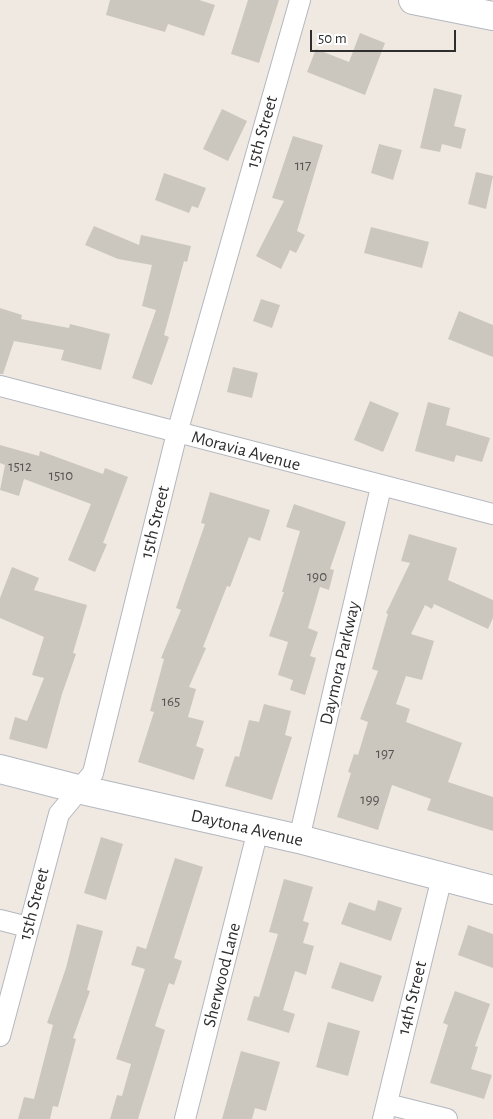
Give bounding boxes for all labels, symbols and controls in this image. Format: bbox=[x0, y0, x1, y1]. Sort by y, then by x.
scale bar bbox=[313, 20, 459, 52]
text: 50 m bbox=[318, 31, 347, 46]
street label: 15th Street bbox=[241, 93, 283, 171]
house number: 117 bbox=[295, 156, 311, 174]
street label: Moravia Avenue bbox=[189, 426, 303, 476]
house number: 1512 bbox=[8, 457, 32, 475]
house number: 1510 bbox=[49, 466, 73, 484]
street label: 15th Street bbox=[136, 483, 174, 561]
house number: 190 bbox=[307, 567, 327, 585]
street label: Daymora Parkway bbox=[315, 599, 365, 727]
house number: 165 bbox=[162, 692, 180, 710]
house number: 197 bbox=[376, 744, 394, 762]
house number: 199 bbox=[360, 790, 380, 808]
street label: Daytona Avenue bbox=[189, 805, 305, 851]
street label: 15th Street bbox=[14, 865, 54, 943]
street label: Sherwood Lane bbox=[199, 920, 245, 1030]
street label: 14th Street bbox=[392, 959, 432, 1037]

